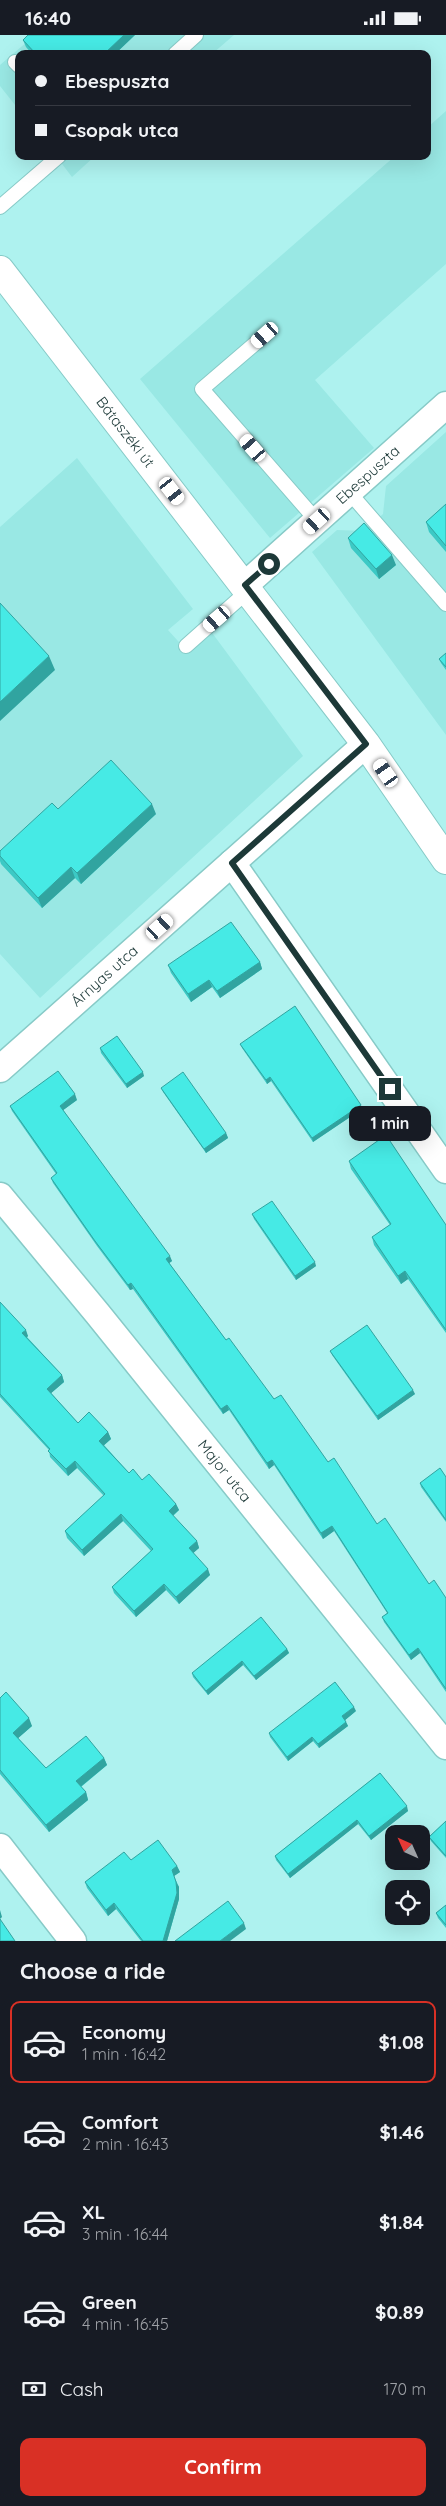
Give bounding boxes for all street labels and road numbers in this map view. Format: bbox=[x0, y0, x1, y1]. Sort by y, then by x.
street label: Bátaszéki út bbox=[92, 393, 159, 471]
street label: Ebespuszta bbox=[332, 441, 403, 508]
street label: Árnyas utca bbox=[67, 941, 142, 1010]
street label: Major utca bbox=[194, 1436, 256, 1506]

